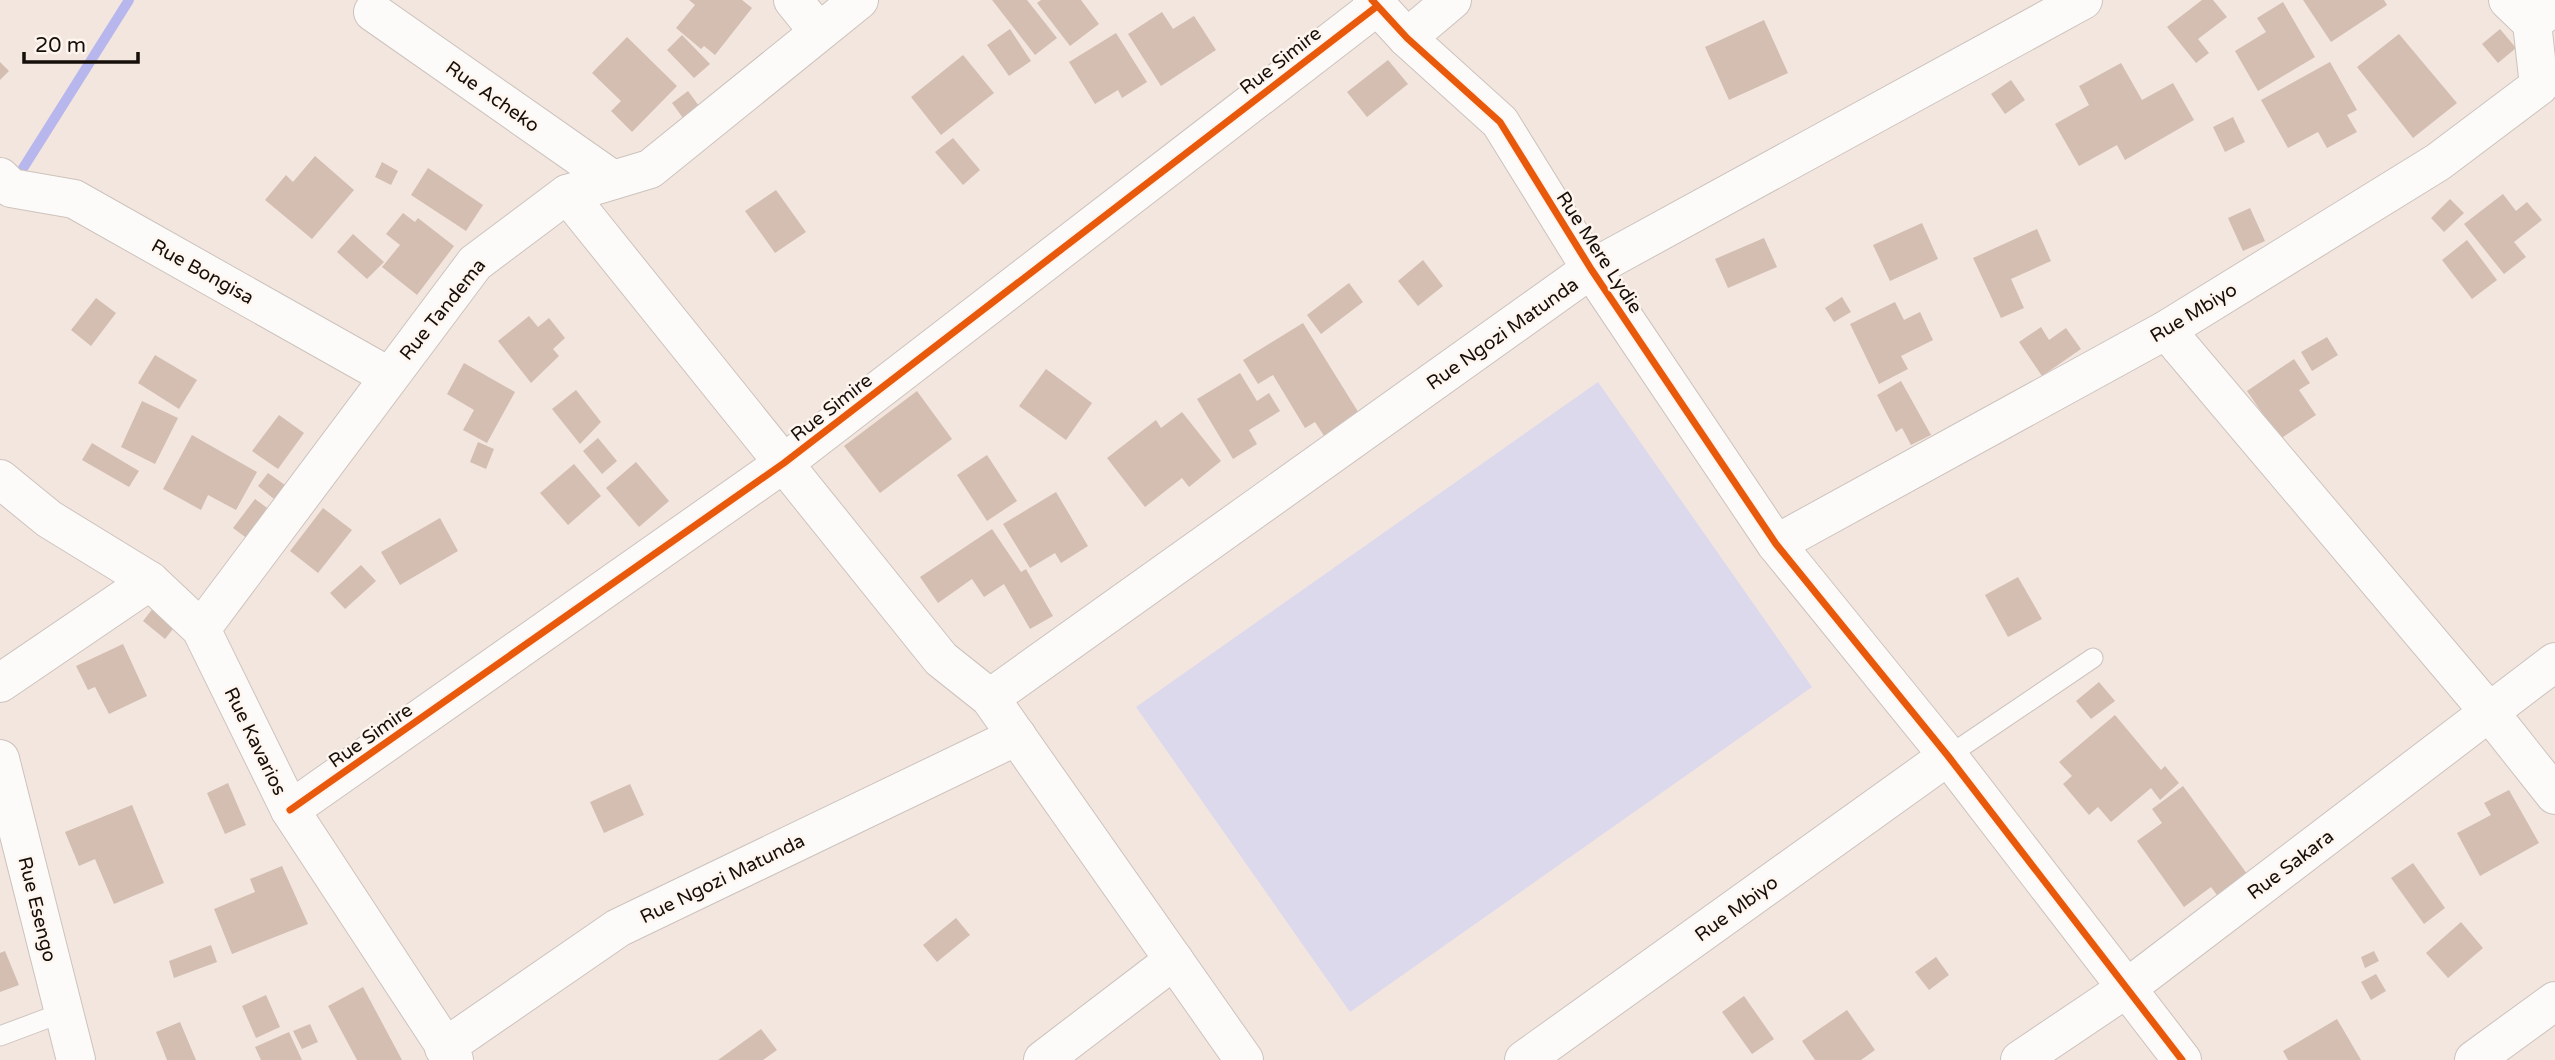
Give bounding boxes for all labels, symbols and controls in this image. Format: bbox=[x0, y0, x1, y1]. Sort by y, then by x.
scale bar bbox=[24, 21, 138, 65]
street label: Rue Simire bbox=[1236, 22, 1326, 99]
text: 20 m bbox=[35, 33, 86, 58]
street label: Rue Acheko bbox=[441, 57, 543, 137]
street label: Rue Mere Lydie bbox=[1552, 188, 1647, 318]
street label: Rue Bongisa bbox=[148, 235, 257, 309]
street label: Rue Tandema bbox=[395, 255, 490, 365]
street label: Rue Ngozi Matunda bbox=[1422, 273, 1583, 395]
street label: Rue Mbiyo bbox=[2146, 278, 2241, 347]
street label: Rue Simire bbox=[787, 369, 877, 446]
street label: Rue Kavarios bbox=[219, 684, 291, 799]
street label: Rue Simire bbox=[325, 699, 417, 773]
street label: Rue Sakara bbox=[2243, 825, 2338, 904]
street label: Rue Ngozi Matunda bbox=[637, 829, 808, 928]
street label: Rue Esengo bbox=[13, 854, 61, 964]
street label: Rue Mbiyo bbox=[1691, 871, 1782, 946]

